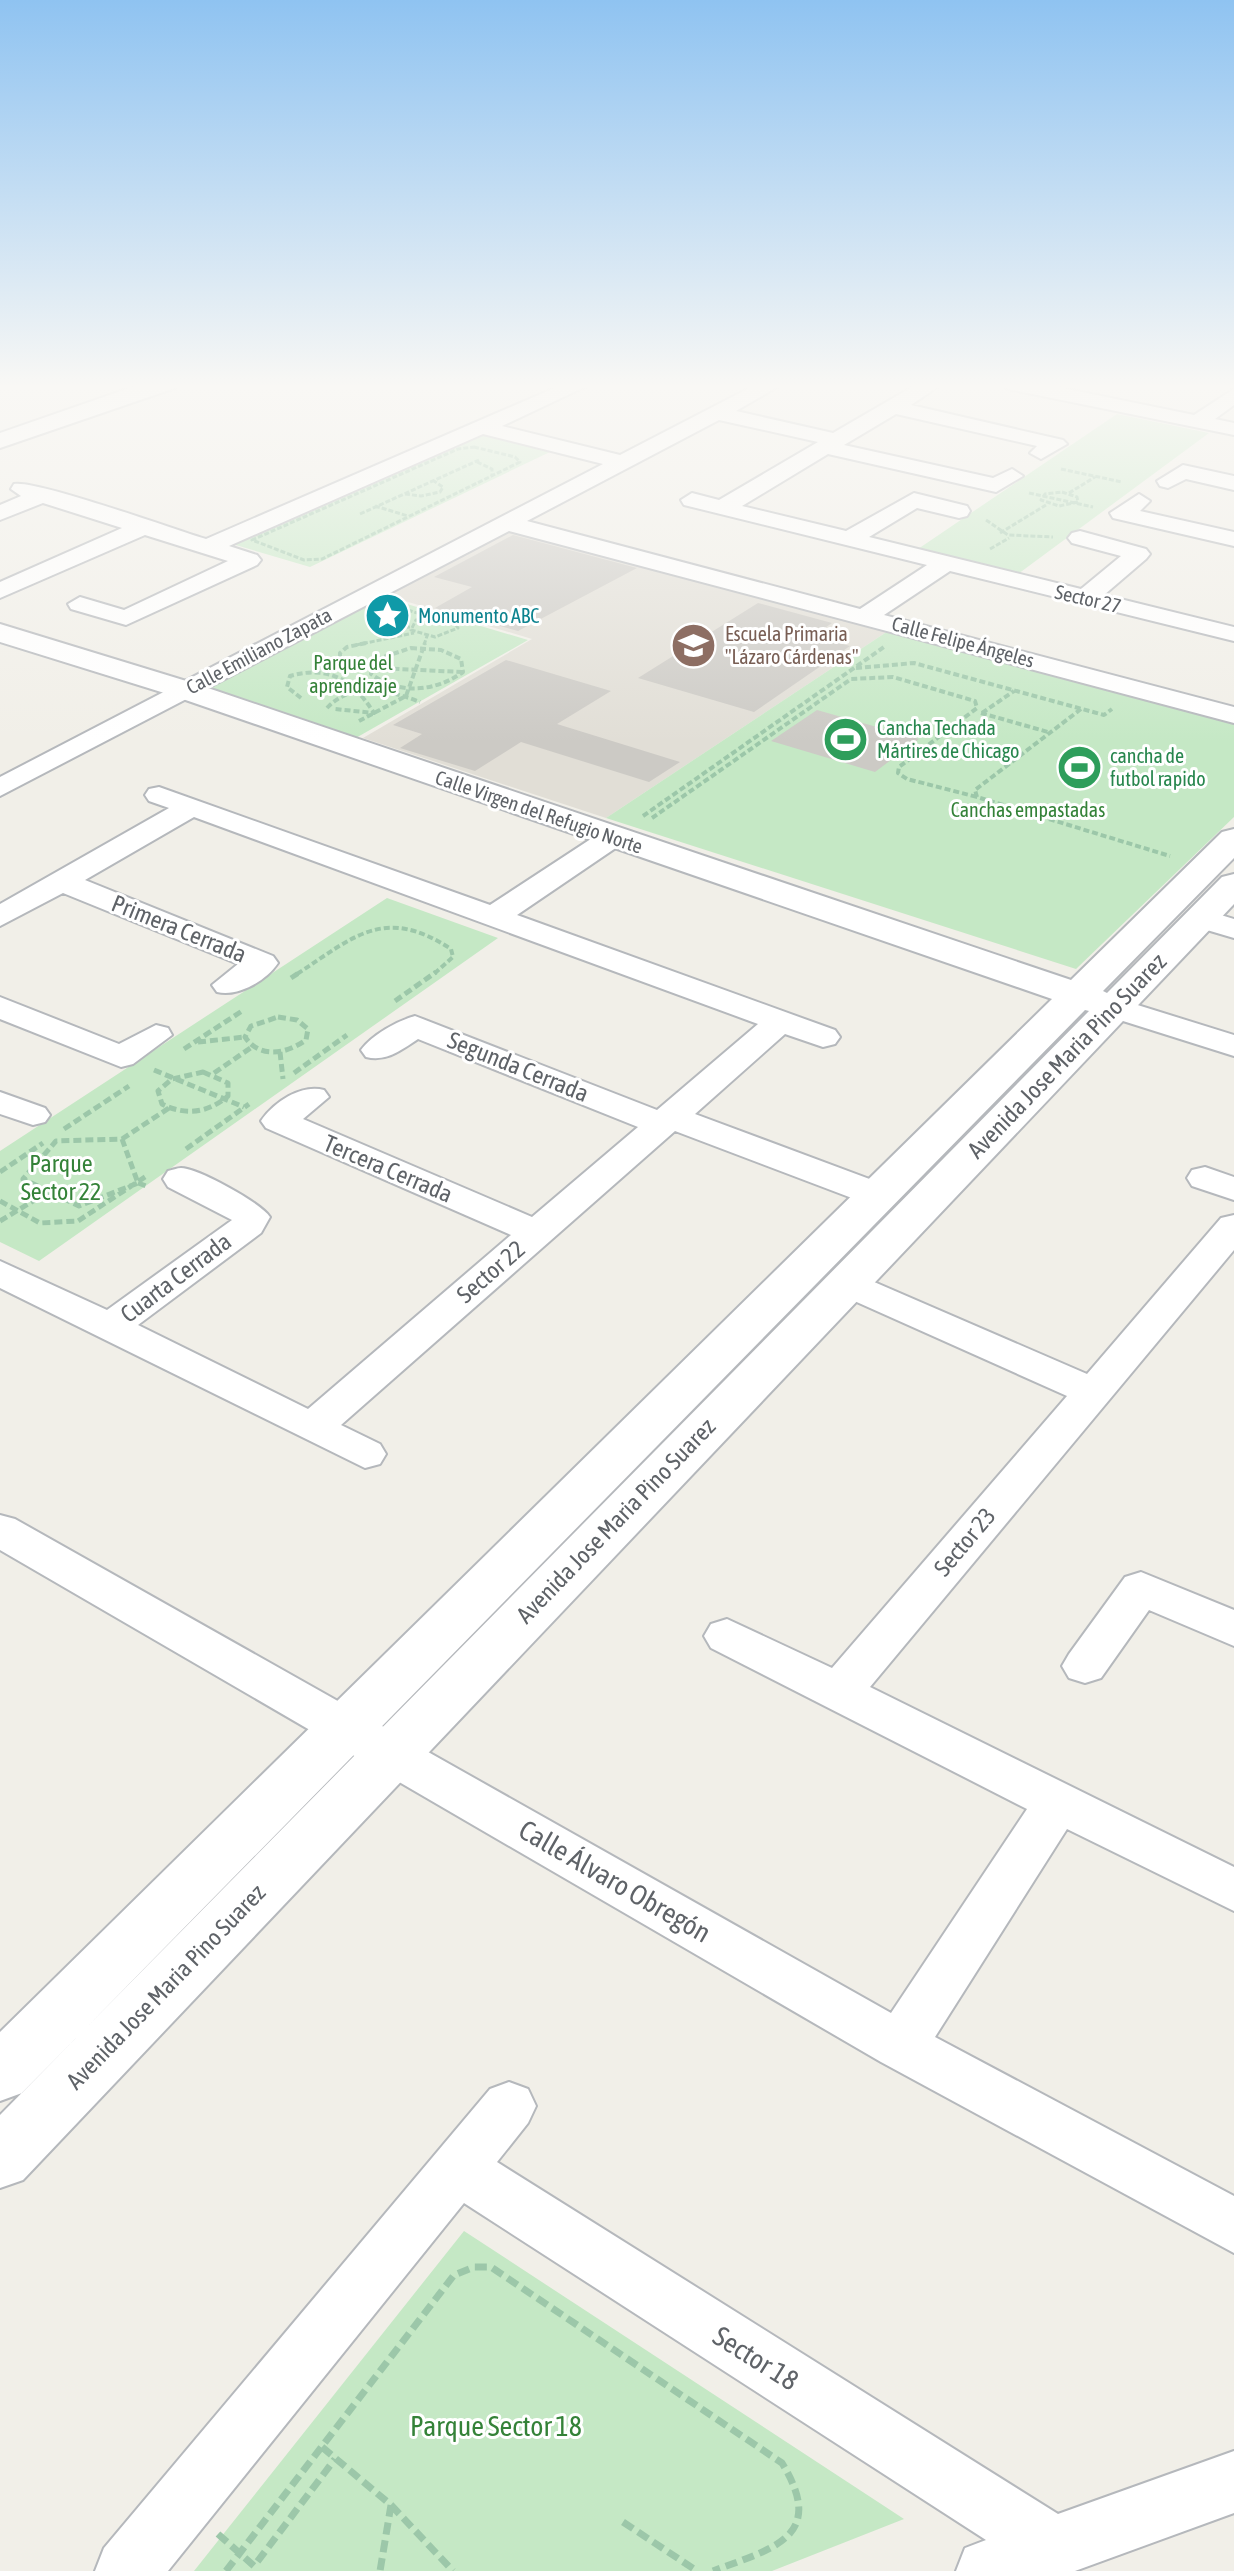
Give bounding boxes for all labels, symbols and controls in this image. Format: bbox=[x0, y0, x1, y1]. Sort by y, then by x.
street label: Sector 27 bbox=[1053, 580, 1123, 617]
place icon: Monumento ABC bbox=[363, 592, 411, 640]
street label: Calle Emiliano Zapata bbox=[182, 603, 335, 699]
place label: Monumento ABC bbox=[418, 604, 539, 627]
street label: Calle Felipe Ángeles bbox=[889, 611, 1037, 672]
school or university icon: Escuela Primaria "Lázaro Cárdenas" bbox=[670, 621, 718, 669]
place label: Escuela Primaria "Lázaro Cárdenas" bbox=[725, 622, 858, 668]
park label: Parque del aprendizaje bbox=[309, 651, 397, 697]
sports icon: Cancha Techada Mártires de Chicago bbox=[822, 716, 870, 764]
place label: Cancha Techada Mártires de Chicago bbox=[877, 716, 1019, 762]
sports icon: cancha de futbol rapido bbox=[1055, 743, 1103, 791]
place label: cancha de futbol rapido bbox=[1110, 744, 1206, 790]
street label: Calle Virgen del Refugio Norte bbox=[433, 765, 646, 858]
park label: Canchas empastadas bbox=[951, 798, 1105, 821]
street label: Primera Cerrada bbox=[108, 889, 250, 968]
street label: Avenida Jose Maria Pino Suarez bbox=[962, 948, 1172, 1163]
street label: Segunda Cerrada bbox=[444, 1026, 593, 1107]
street label: Tercera Cerrada bbox=[320, 1129, 457, 1208]
park label: Parque Sector 22 bbox=[21, 1150, 101, 1205]
street label: Cuarta Cerrada bbox=[115, 1227, 236, 1328]
street label: Sector 22 bbox=[451, 1235, 530, 1308]
street label: Avenida Jose Maria Pino Suarez bbox=[511, 1413, 721, 1628]
street label: Sector 23 bbox=[928, 1502, 1001, 1581]
street label: Calle Álvaro Obregón bbox=[513, 1813, 717, 1949]
street label: Avenida Jose Maria Pino Suarez bbox=[61, 1879, 271, 2094]
street label: Sector 18 bbox=[708, 2320, 804, 2396]
park label: Parque Sector 18 bbox=[410, 2410, 582, 2442]

